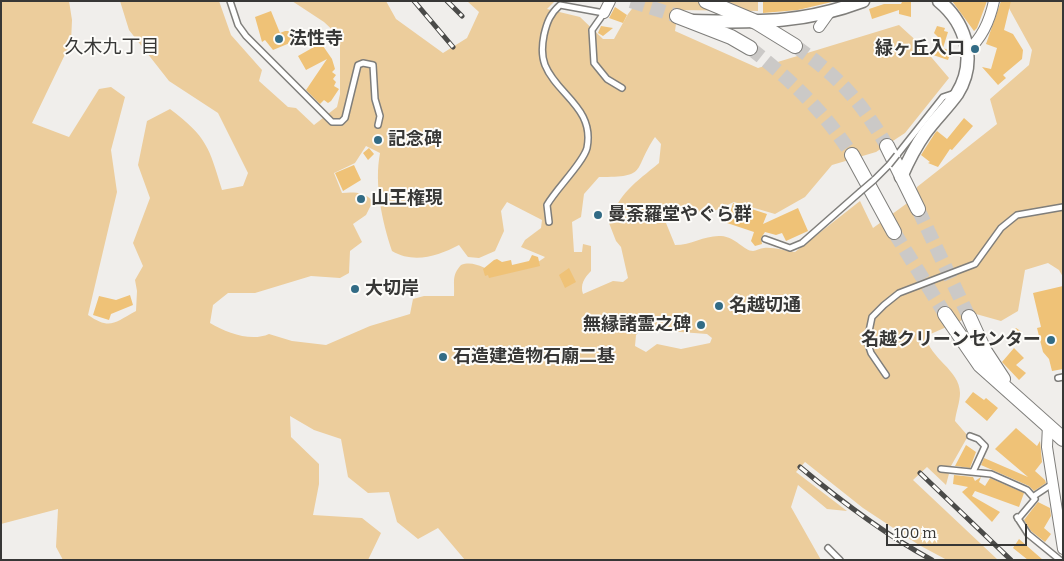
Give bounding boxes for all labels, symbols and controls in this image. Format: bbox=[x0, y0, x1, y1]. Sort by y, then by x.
place label: 法性寺 bbox=[289, 28, 343, 50]
marker: 法性寺 bbox=[273, 33, 285, 45]
district label: 久木九丁目 bbox=[65, 37, 159, 59]
place label: 緑ヶ丘入口 bbox=[875, 38, 965, 60]
marker: 緑ヶ丘入口 bbox=[969, 43, 981, 55]
place label: 記念碑 bbox=[388, 129, 442, 151]
marker: 記念碑 bbox=[372, 134, 384, 146]
place label: 山王権現 bbox=[371, 188, 443, 210]
marker: 山王権現 bbox=[355, 193, 367, 205]
place label: 曼荼羅堂やぐら群 bbox=[608, 204, 752, 226]
marker: 曼荼羅堂やぐら群 bbox=[592, 209, 604, 221]
place label: 大切岸 bbox=[365, 278, 419, 300]
marker: 大切岸 bbox=[349, 283, 361, 295]
place label: 名越切通 bbox=[729, 295, 801, 317]
marker: 名越切通 bbox=[713, 300, 725, 312]
place label: 無縁諸霊之碑 bbox=[583, 314, 691, 336]
marker: 無縁諸霊之碑 bbox=[695, 319, 707, 331]
place label: 名越クリーンセンター bbox=[861, 329, 1041, 351]
marker: 名越クリーンセンター bbox=[1045, 334, 1057, 346]
place label: 石造建造物石廟二基 bbox=[453, 346, 615, 368]
marker: 石造建造物石廟二基 bbox=[437, 351, 449, 363]
scale bar bbox=[889, 514, 1030, 546]
text: 100 m bbox=[894, 524, 937, 542]

